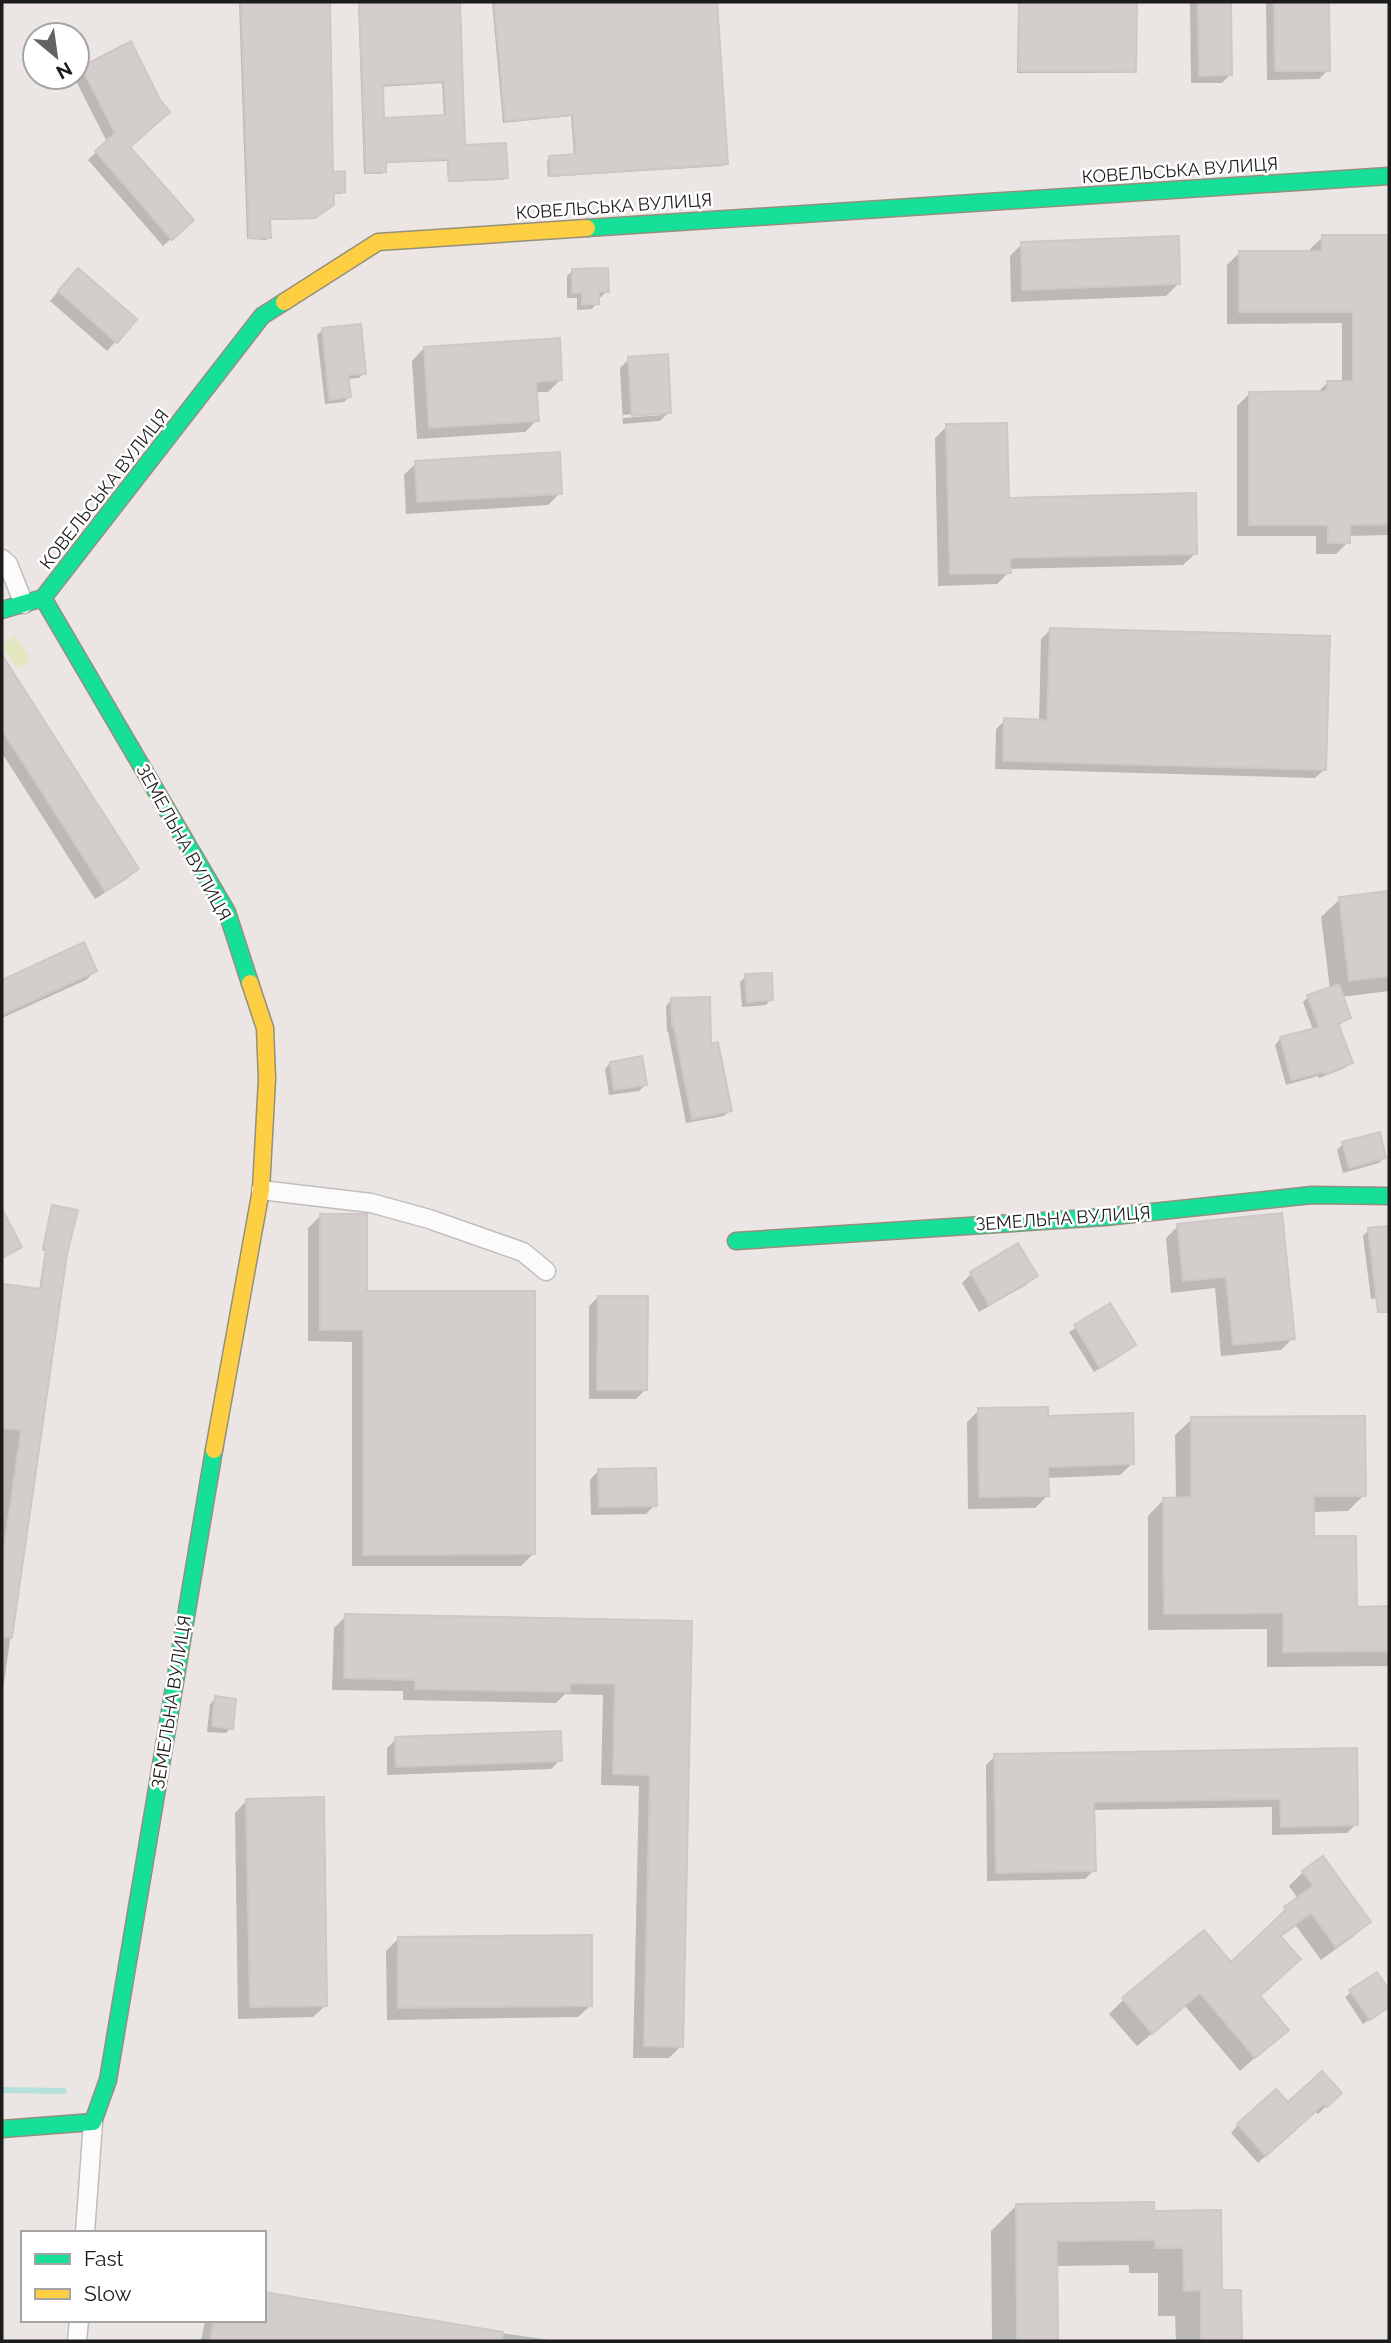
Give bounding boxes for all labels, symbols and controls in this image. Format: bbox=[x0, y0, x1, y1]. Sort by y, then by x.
north arrow bbox=[21, 21, 91, 91]
text: N bbox=[53, 58, 76, 84]
street label: КОВЕЛЬСЬКА ВУЛИЦЯ bbox=[1081, 153, 1279, 187]
street label: КОВЕЛЬСЬКА ВУЛИЦЯ bbox=[515, 189, 713, 223]
street label: КОВЕЛЬСЬКА ВУЛИЦЯ bbox=[35, 405, 173, 573]
street label: ЗЕМЕЛЬНА ВУЛИЦЯ bbox=[132, 760, 236, 924]
street label: ЗЕМЕЛЬНА ВУЛИЦЯ bbox=[975, 1201, 1151, 1235]
street label: ЗЕМЕЛЬНА ВУЛИЦЯ bbox=[147, 1614, 195, 1790]
legend bbox=[21, 2231, 266, 2322]
text: Fast bbox=[84, 2246, 124, 2271]
text: Slow bbox=[84, 2281, 132, 2306]

